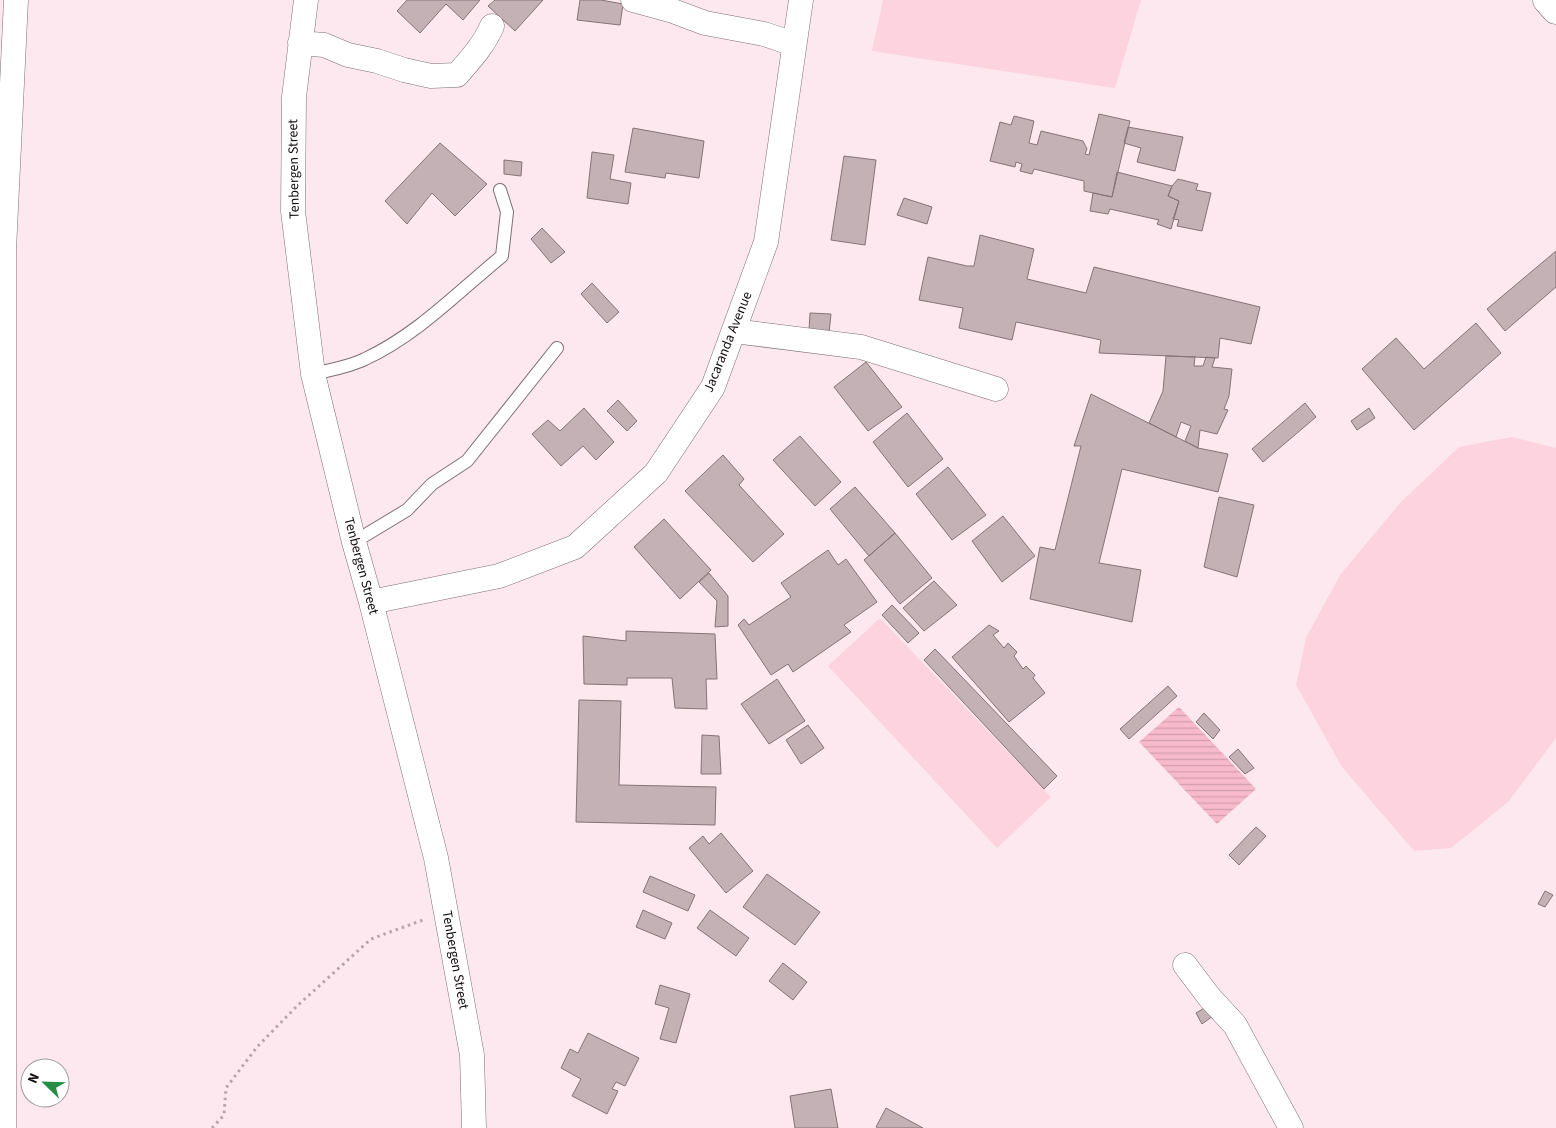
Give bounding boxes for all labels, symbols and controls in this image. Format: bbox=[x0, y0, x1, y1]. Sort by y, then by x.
street label: Tenbergen Street bbox=[283, 119, 305, 219]
street label: Jacaranda Avenue bbox=[699, 289, 757, 395]
street label: Tenbergen Street bbox=[338, 515, 384, 617]
street label: Tenbergen Street bbox=[436, 909, 474, 1011]
north arrow bbox=[20, 1058, 70, 1108]
text: N bbox=[23, 1070, 45, 1087]

